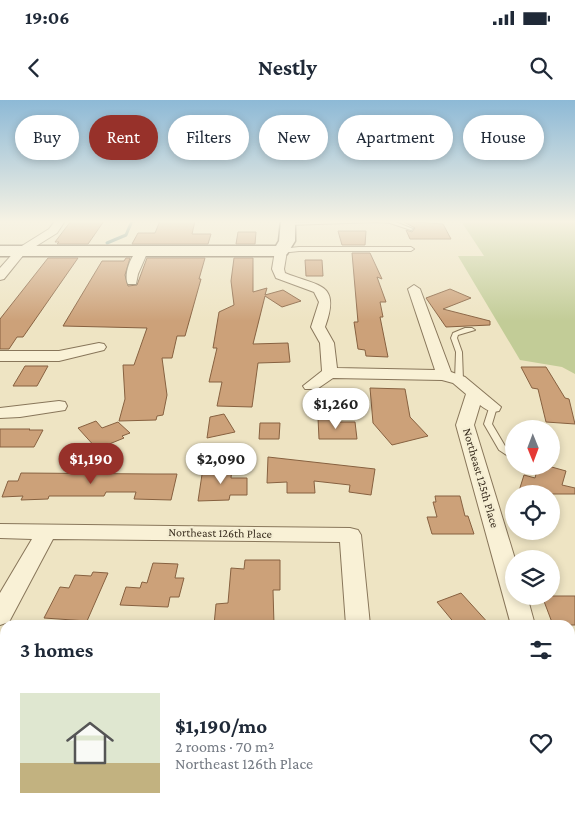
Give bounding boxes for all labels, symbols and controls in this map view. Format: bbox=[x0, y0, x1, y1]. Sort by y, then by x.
text: 19:06 bbox=[25, 7, 70, 28]
icon: back bbox=[20, 54, 48, 82]
icon: search bbox=[527, 54, 555, 82]
text: Nestly bbox=[258, 55, 317, 80]
chip: Buy bbox=[15, 115, 79, 160]
chip: Rent bbox=[89, 115, 158, 160]
chip: Filters bbox=[168, 115, 249, 160]
chip: New bbox=[259, 115, 328, 160]
chip: Apartment bbox=[338, 115, 453, 160]
chip: House bbox=[463, 115, 544, 160]
pin: $1,260 bbox=[295, 388, 377, 430]
text: $1,260 bbox=[313, 395, 359, 412]
north arrow bbox=[505, 420, 560, 475]
map controls bbox=[505, 420, 560, 605]
street label: Northeast 125th Place bbox=[460, 427, 502, 529]
pin: $1,190 bbox=[50, 442, 132, 485]
pin: $2,090 bbox=[180, 442, 262, 485]
text: $1,190 bbox=[70, 450, 112, 467]
text: $2,090 bbox=[197, 450, 245, 467]
button: locate bbox=[505, 485, 560, 540]
street label: Northeast 126th Place bbox=[168, 525, 272, 541]
button: layers bbox=[505, 550, 560, 605]
icon: filters bbox=[527, 636, 555, 664]
text: 3 homes bbox=[20, 638, 93, 662]
icon: home bbox=[60, 713, 120, 773]
text: $1,190/mo bbox=[175, 714, 267, 738]
icon: heart bbox=[527, 729, 555, 757]
text: 2 rooms · 70 m² bbox=[175, 738, 274, 755]
text: Northeast 126th Place bbox=[175, 755, 313, 772]

